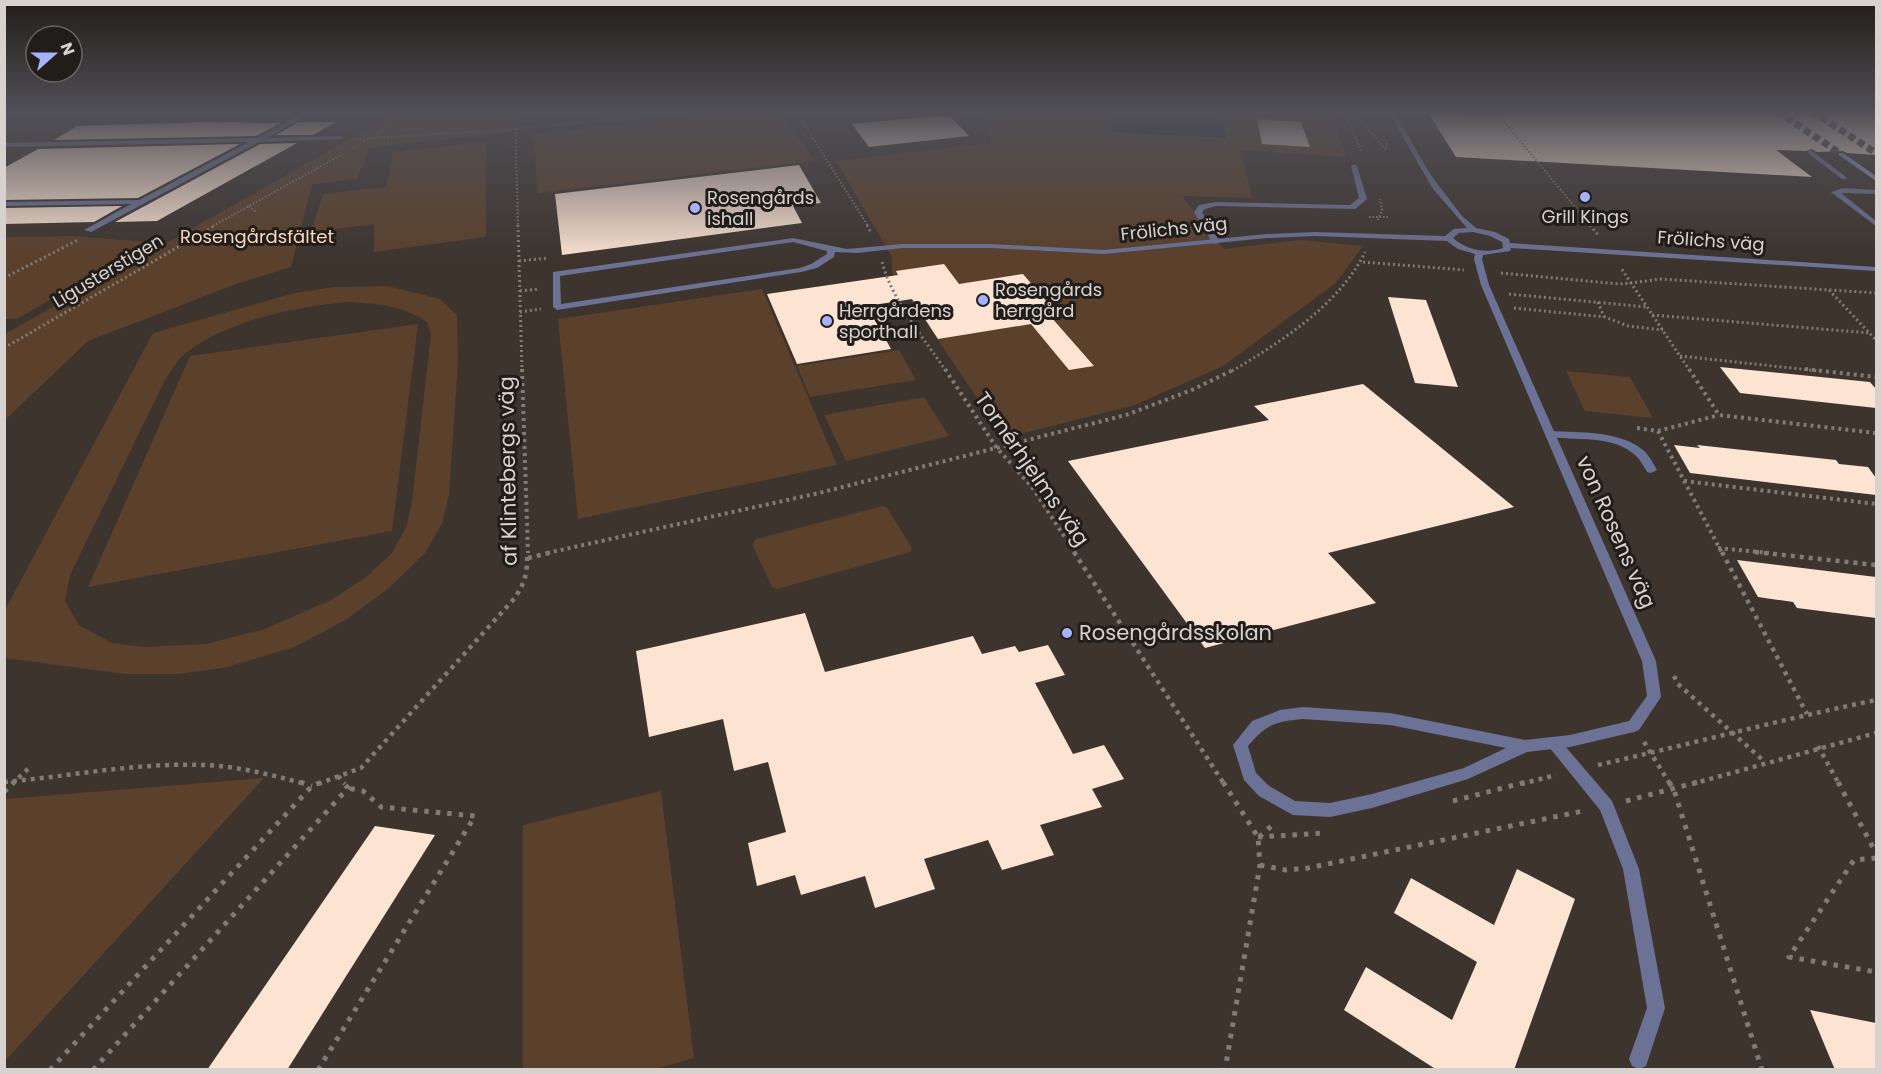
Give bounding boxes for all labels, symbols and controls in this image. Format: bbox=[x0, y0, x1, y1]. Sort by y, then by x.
north arrow bbox=[24, 24, 84, 84]
text: N bbox=[55, 39, 80, 59]
place label: Rosengårds ishall bbox=[707, 185, 814, 231]
marker: Grill Kings bbox=[1578, 190, 1592, 204]
marker: Rosengårds ishall bbox=[688, 201, 702, 215]
place label: Grill Kings bbox=[1541, 204, 1629, 229]
street label: Frölichs väg bbox=[1119, 210, 1229, 247]
park label: Rosengårdsfältet bbox=[180, 224, 334, 249]
street label: Frölichs väg bbox=[1657, 224, 1765, 257]
street label: Ligusterstigen bbox=[48, 228, 168, 313]
place label: Rosengårds herrgård bbox=[995, 277, 1102, 323]
marker: Rosengårds herrgård bbox=[976, 293, 990, 307]
place label: Herrgårdens sporthall bbox=[839, 298, 951, 344]
marker: Herrgårdens sporthall bbox=[820, 314, 834, 328]
street label: af Klintebergs väg bbox=[491, 376, 524, 566]
street label: Tornérhjelms väg bbox=[968, 386, 1097, 552]
street label: von Rosens väg bbox=[1570, 451, 1663, 613]
place label: Rosengårdsskolan bbox=[1079, 618, 1272, 647]
marker: Rosengårdsskolan bbox=[1060, 626, 1074, 640]

